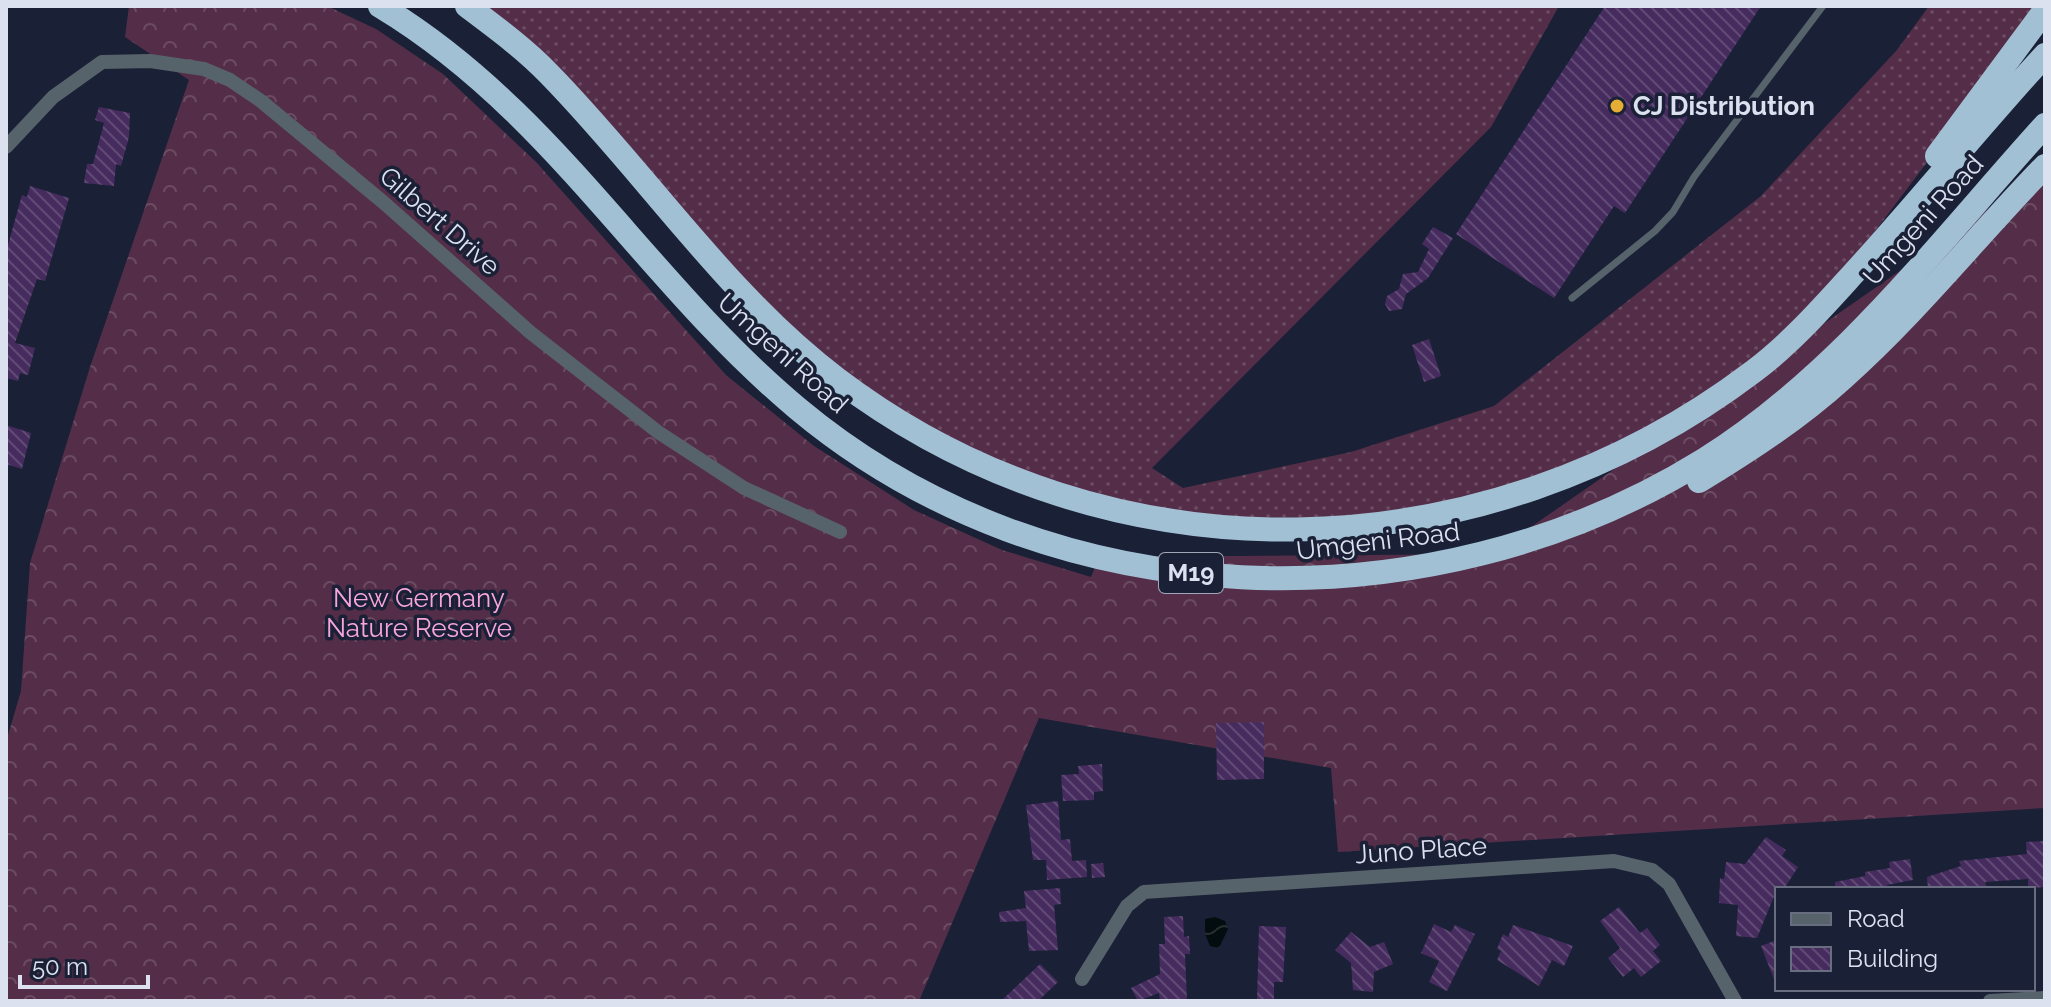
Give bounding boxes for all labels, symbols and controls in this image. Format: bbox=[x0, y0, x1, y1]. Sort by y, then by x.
place label: CJ Distribution bbox=[1633, 91, 1815, 121]
marker: CJ Distribution bbox=[1608, 97, 1626, 115]
street label: Umgeni Road bbox=[1857, 149, 1989, 291]
street label: Gilbert Drive bbox=[374, 161, 506, 281]
street label: Umgeni Road bbox=[712, 287, 854, 419]
street label: Umgeni Road bbox=[1295, 516, 1461, 566]
road number: M19 bbox=[1159, 553, 1223, 593]
park label: New Germany Nature Reserve bbox=[326, 583, 512, 643]
street label: Juno Place bbox=[1354, 830, 1488, 870]
legend bbox=[1775, 887, 2035, 991]
text: Road bbox=[1847, 904, 1905, 933]
scale bar bbox=[20, 939, 148, 989]
text: Building bbox=[1847, 944, 1938, 973]
text: 50 m bbox=[32, 952, 88, 981]

